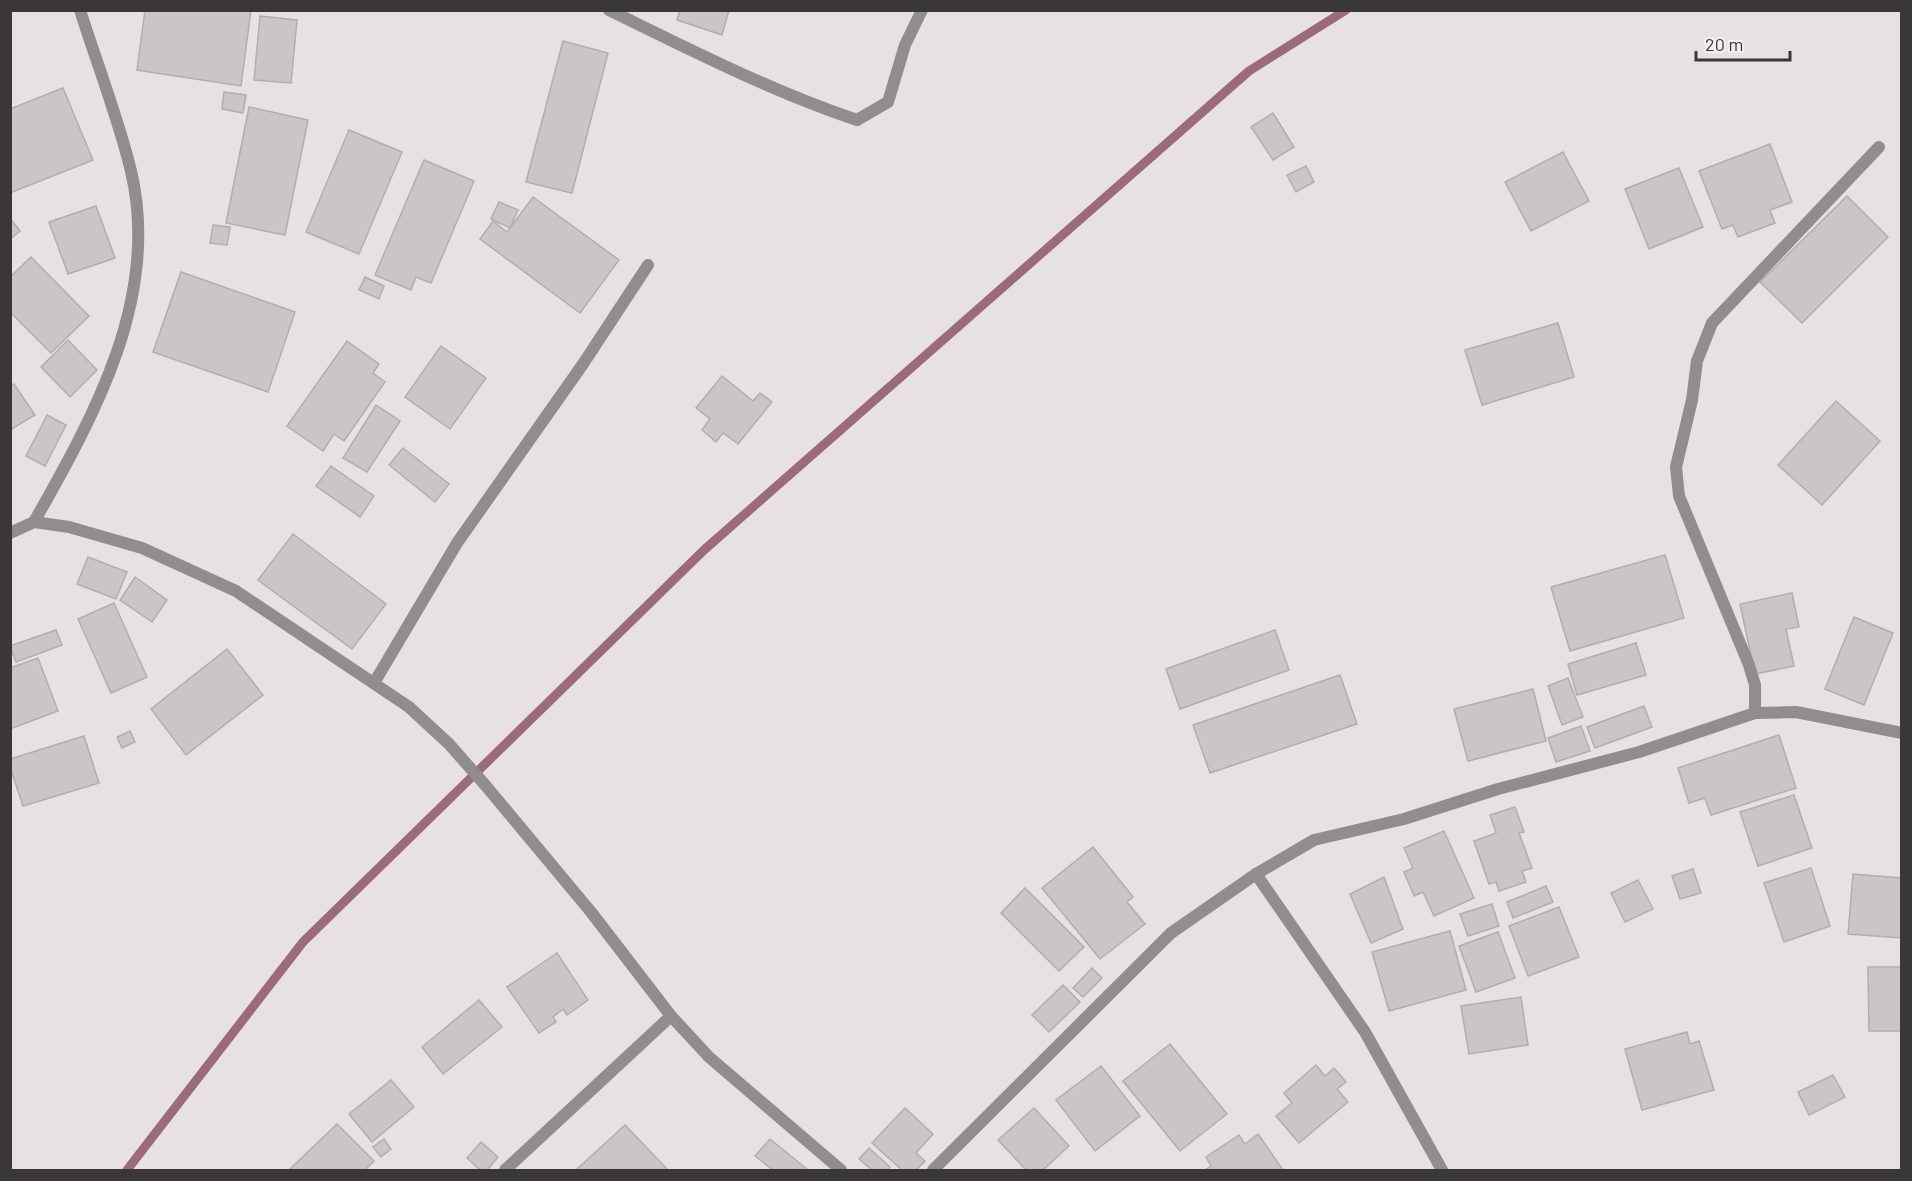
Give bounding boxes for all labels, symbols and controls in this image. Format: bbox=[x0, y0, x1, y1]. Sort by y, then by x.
scale bar bbox=[1696, 24, 1790, 62]
text: 20 m bbox=[1705, 33, 1743, 55]

